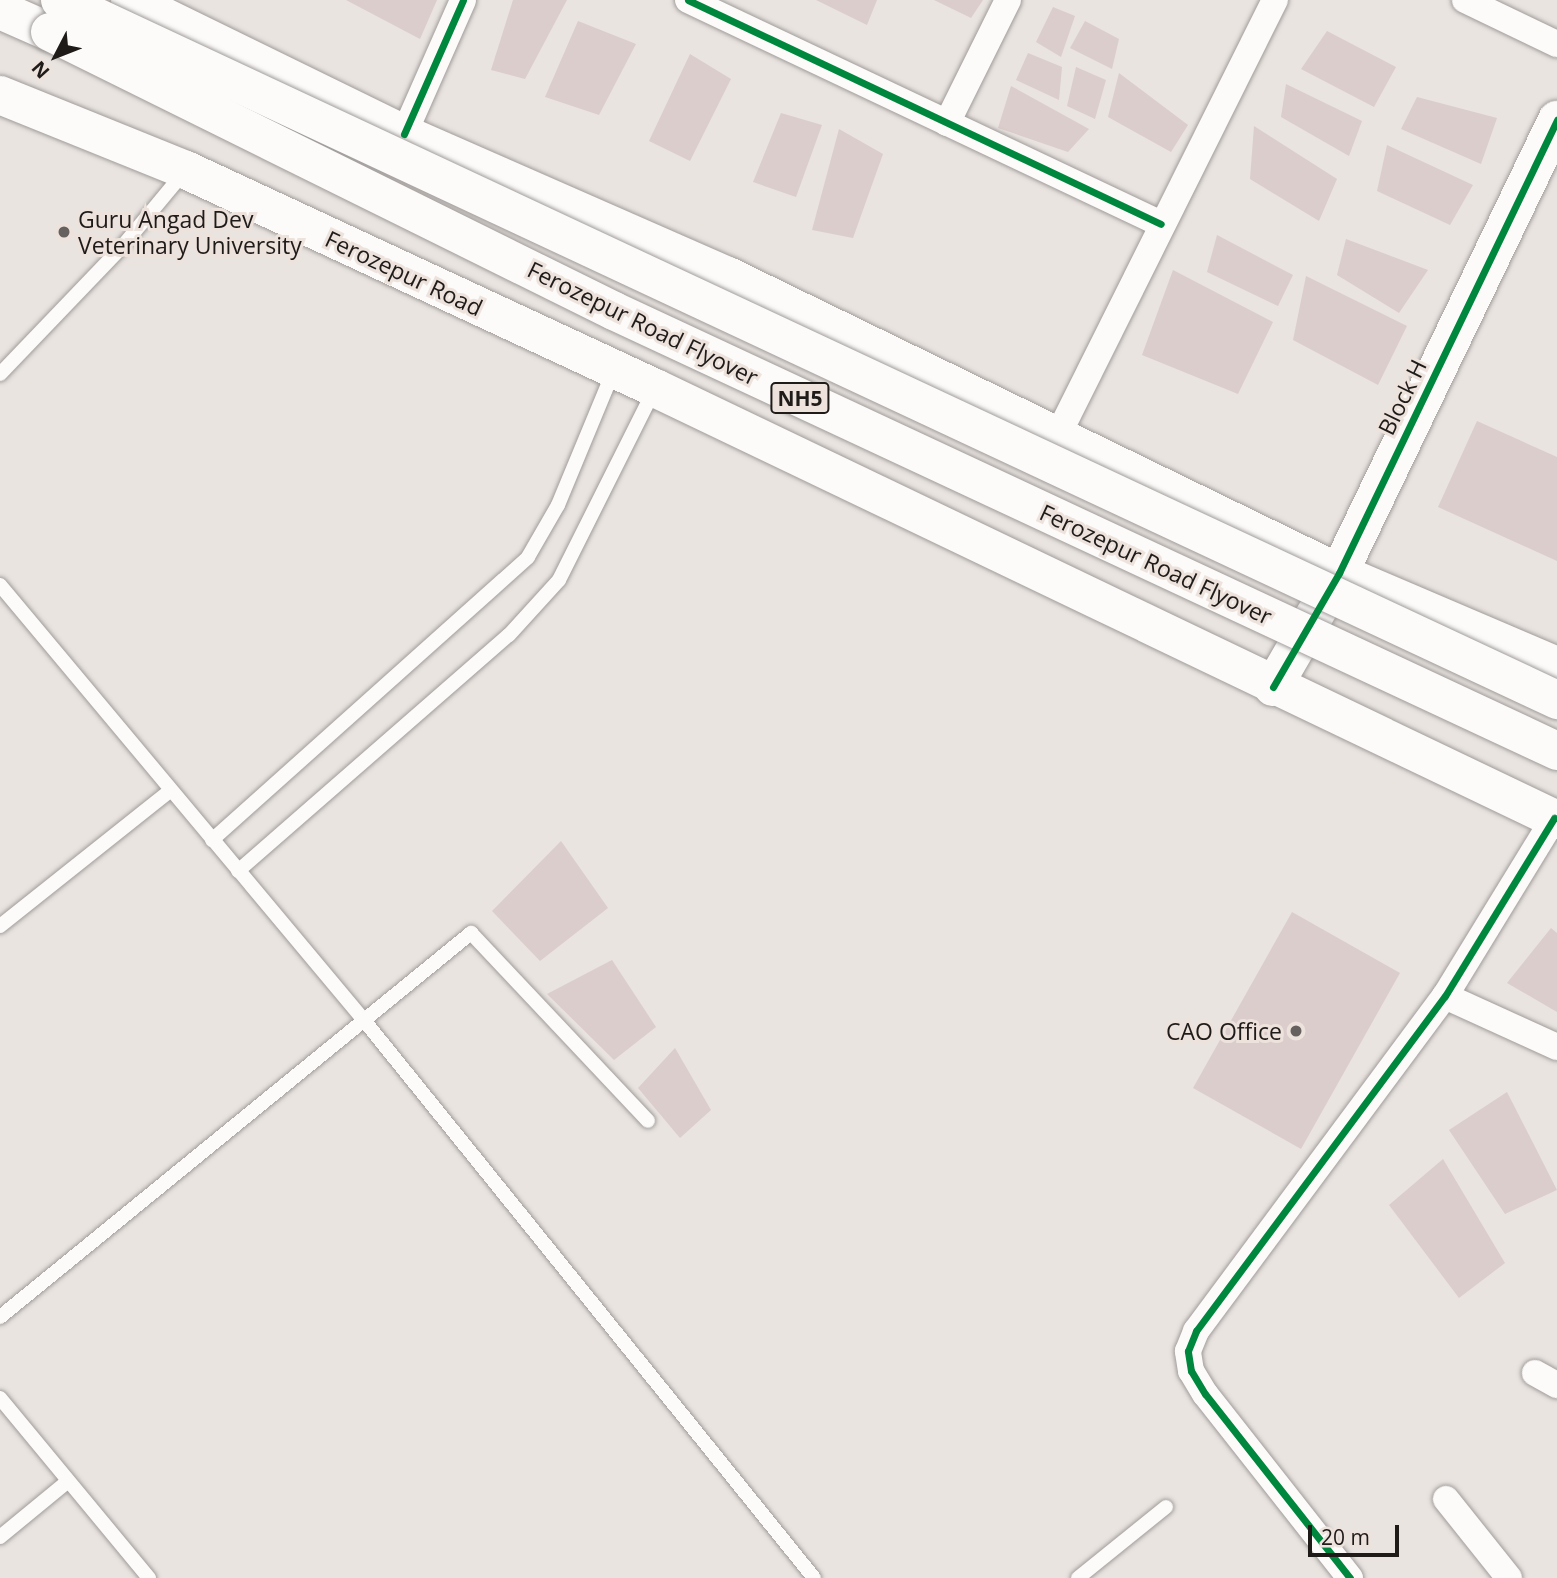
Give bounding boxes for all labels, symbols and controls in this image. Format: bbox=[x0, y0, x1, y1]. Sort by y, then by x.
north arrow bbox=[21, 21, 91, 91]
text: N bbox=[26, 56, 55, 84]
place label: Guru Angad Dev Veterinary University bbox=[78, 205, 302, 259]
marker: Guru Angad Dev Veterinary University bbox=[56, 224, 72, 240]
street label: Ferozepur Road bbox=[321, 225, 487, 321]
street label: Ferozepur Road Flyover bbox=[523, 255, 763, 391]
street label: Block H bbox=[1372, 355, 1432, 439]
road number: NH5 bbox=[770, 380, 830, 416]
street label: Ferozepur Road Flyover bbox=[1036, 498, 1276, 630]
place label: CAO Office bbox=[1166, 1017, 1282, 1045]
marker: CAO Office bbox=[1288, 1023, 1304, 1039]
scale bar bbox=[1312, 1512, 1403, 1556]
text: 20 m bbox=[1321, 1523, 1370, 1551]

